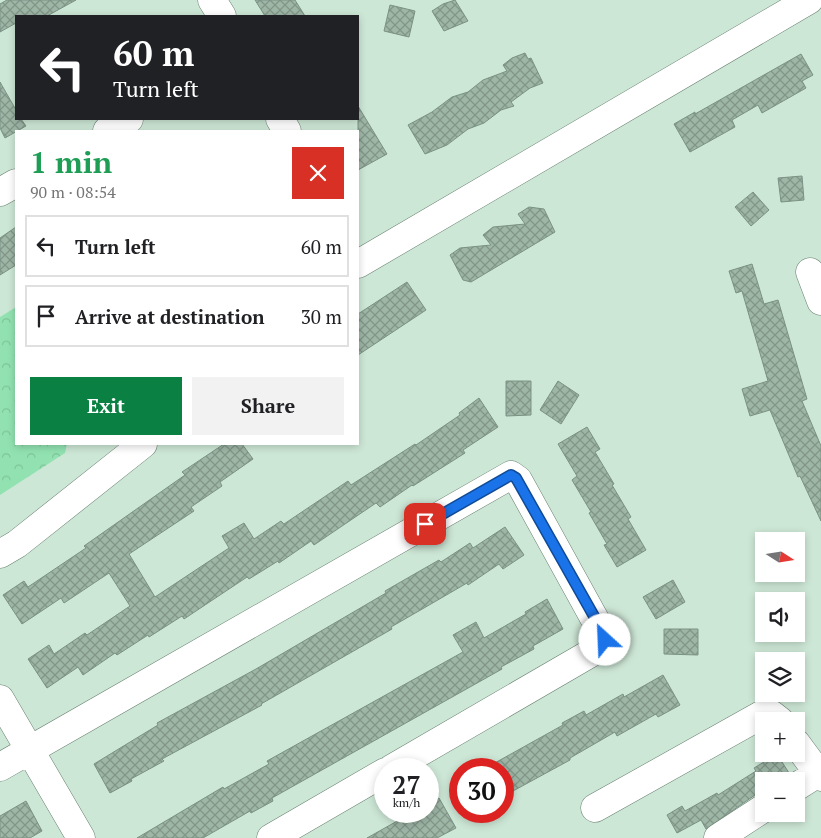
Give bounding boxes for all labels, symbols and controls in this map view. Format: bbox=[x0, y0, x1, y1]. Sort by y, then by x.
text: 60 m bbox=[113, 30, 194, 76]
icon: left bbox=[30, 35, 95, 100]
text: Turn left bbox=[113, 74, 199, 103]
text: 1 min bbox=[30, 142, 112, 182]
button: close bbox=[292, 147, 344, 199]
text: 90 m · 08:54 bbox=[30, 181, 116, 203]
icon: left bbox=[32, 232, 60, 260]
text: Turn left bbox=[75, 234, 156, 259]
text: 60 m bbox=[301, 234, 342, 259]
icon: arrive bbox=[32, 302, 60, 330]
text: Arrive at destination bbox=[75, 304, 264, 329]
text: 30 m bbox=[301, 304, 342, 329]
button: Exit bbox=[30, 377, 182, 435]
button: Share bbox=[192, 377, 344, 435]
pin bbox=[404, 503, 446, 545]
icon: arrive bbox=[411, 510, 439, 538]
north arrow bbox=[755, 532, 805, 582]
map controls bbox=[755, 532, 805, 822]
button: sound bbox=[755, 592, 805, 642]
position arrow bbox=[578, 613, 630, 665]
button: layers bbox=[755, 652, 805, 702]
button: + bbox=[755, 712, 805, 762]
speed limit sign: 30 bbox=[449, 758, 514, 823]
text: 27 bbox=[392, 768, 421, 801]
button: − bbox=[755, 772, 805, 822]
text: km/h bbox=[393, 795, 420, 810]

